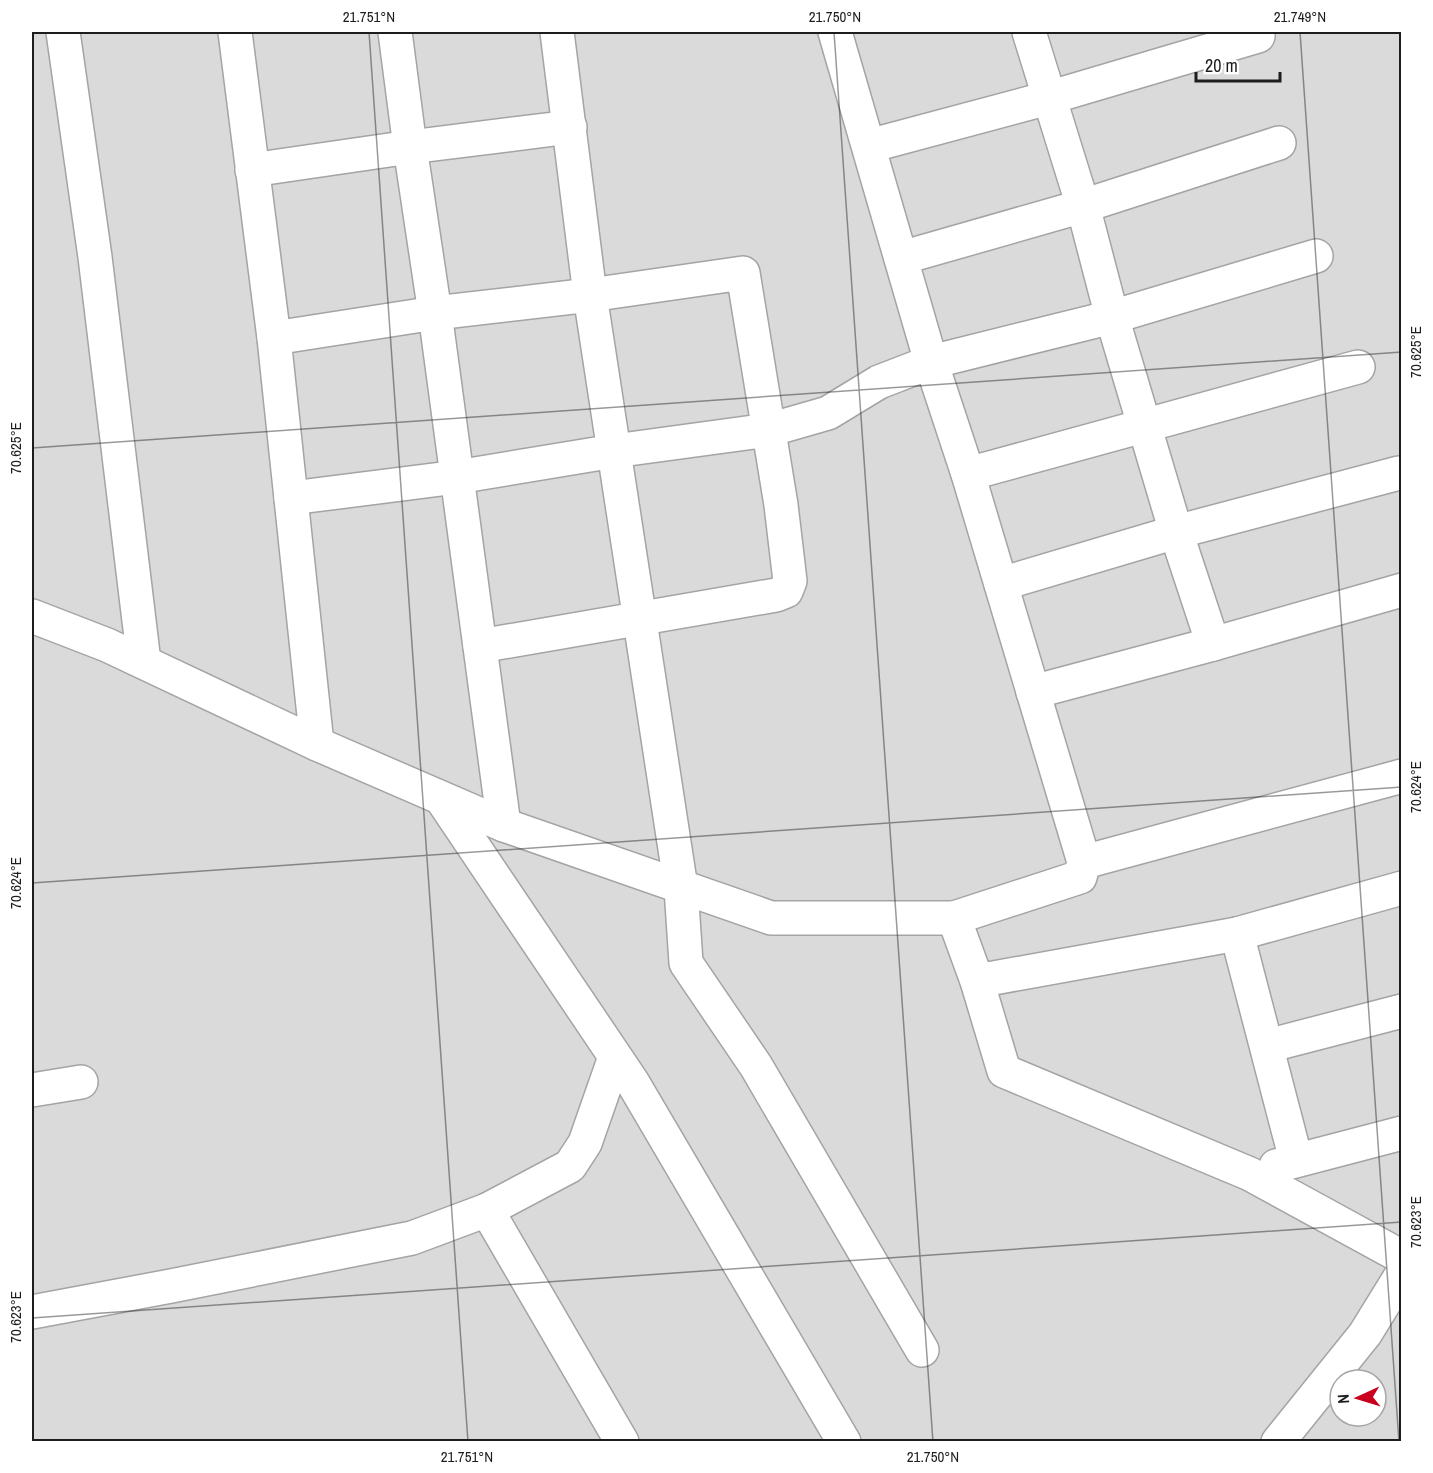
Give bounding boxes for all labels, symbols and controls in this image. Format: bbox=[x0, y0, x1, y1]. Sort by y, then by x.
text: 21.751°N bbox=[343, 6, 395, 27]
text: 21.750°N bbox=[809, 6, 861, 27]
text: 21.749°N bbox=[1274, 6, 1326, 27]
scale bar bbox=[1196, 45, 1280, 83]
text: 20 m bbox=[1205, 53, 1238, 78]
text: 70.625°E bbox=[1405, 326, 1426, 378]
text: 70.625°E bbox=[5, 422, 26, 474]
text: 70.624°E bbox=[1405, 761, 1426, 813]
text: 70.624°E bbox=[5, 857, 26, 909]
text: 70.623°E bbox=[1405, 1196, 1426, 1248]
text: 70.623°E bbox=[5, 1291, 26, 1343]
north arrow bbox=[1328, 1368, 1388, 1428]
text: N bbox=[1332, 1394, 1354, 1405]
text: 21.751°N bbox=[441, 1446, 493, 1467]
text: 21.750°N bbox=[907, 1446, 959, 1467]

